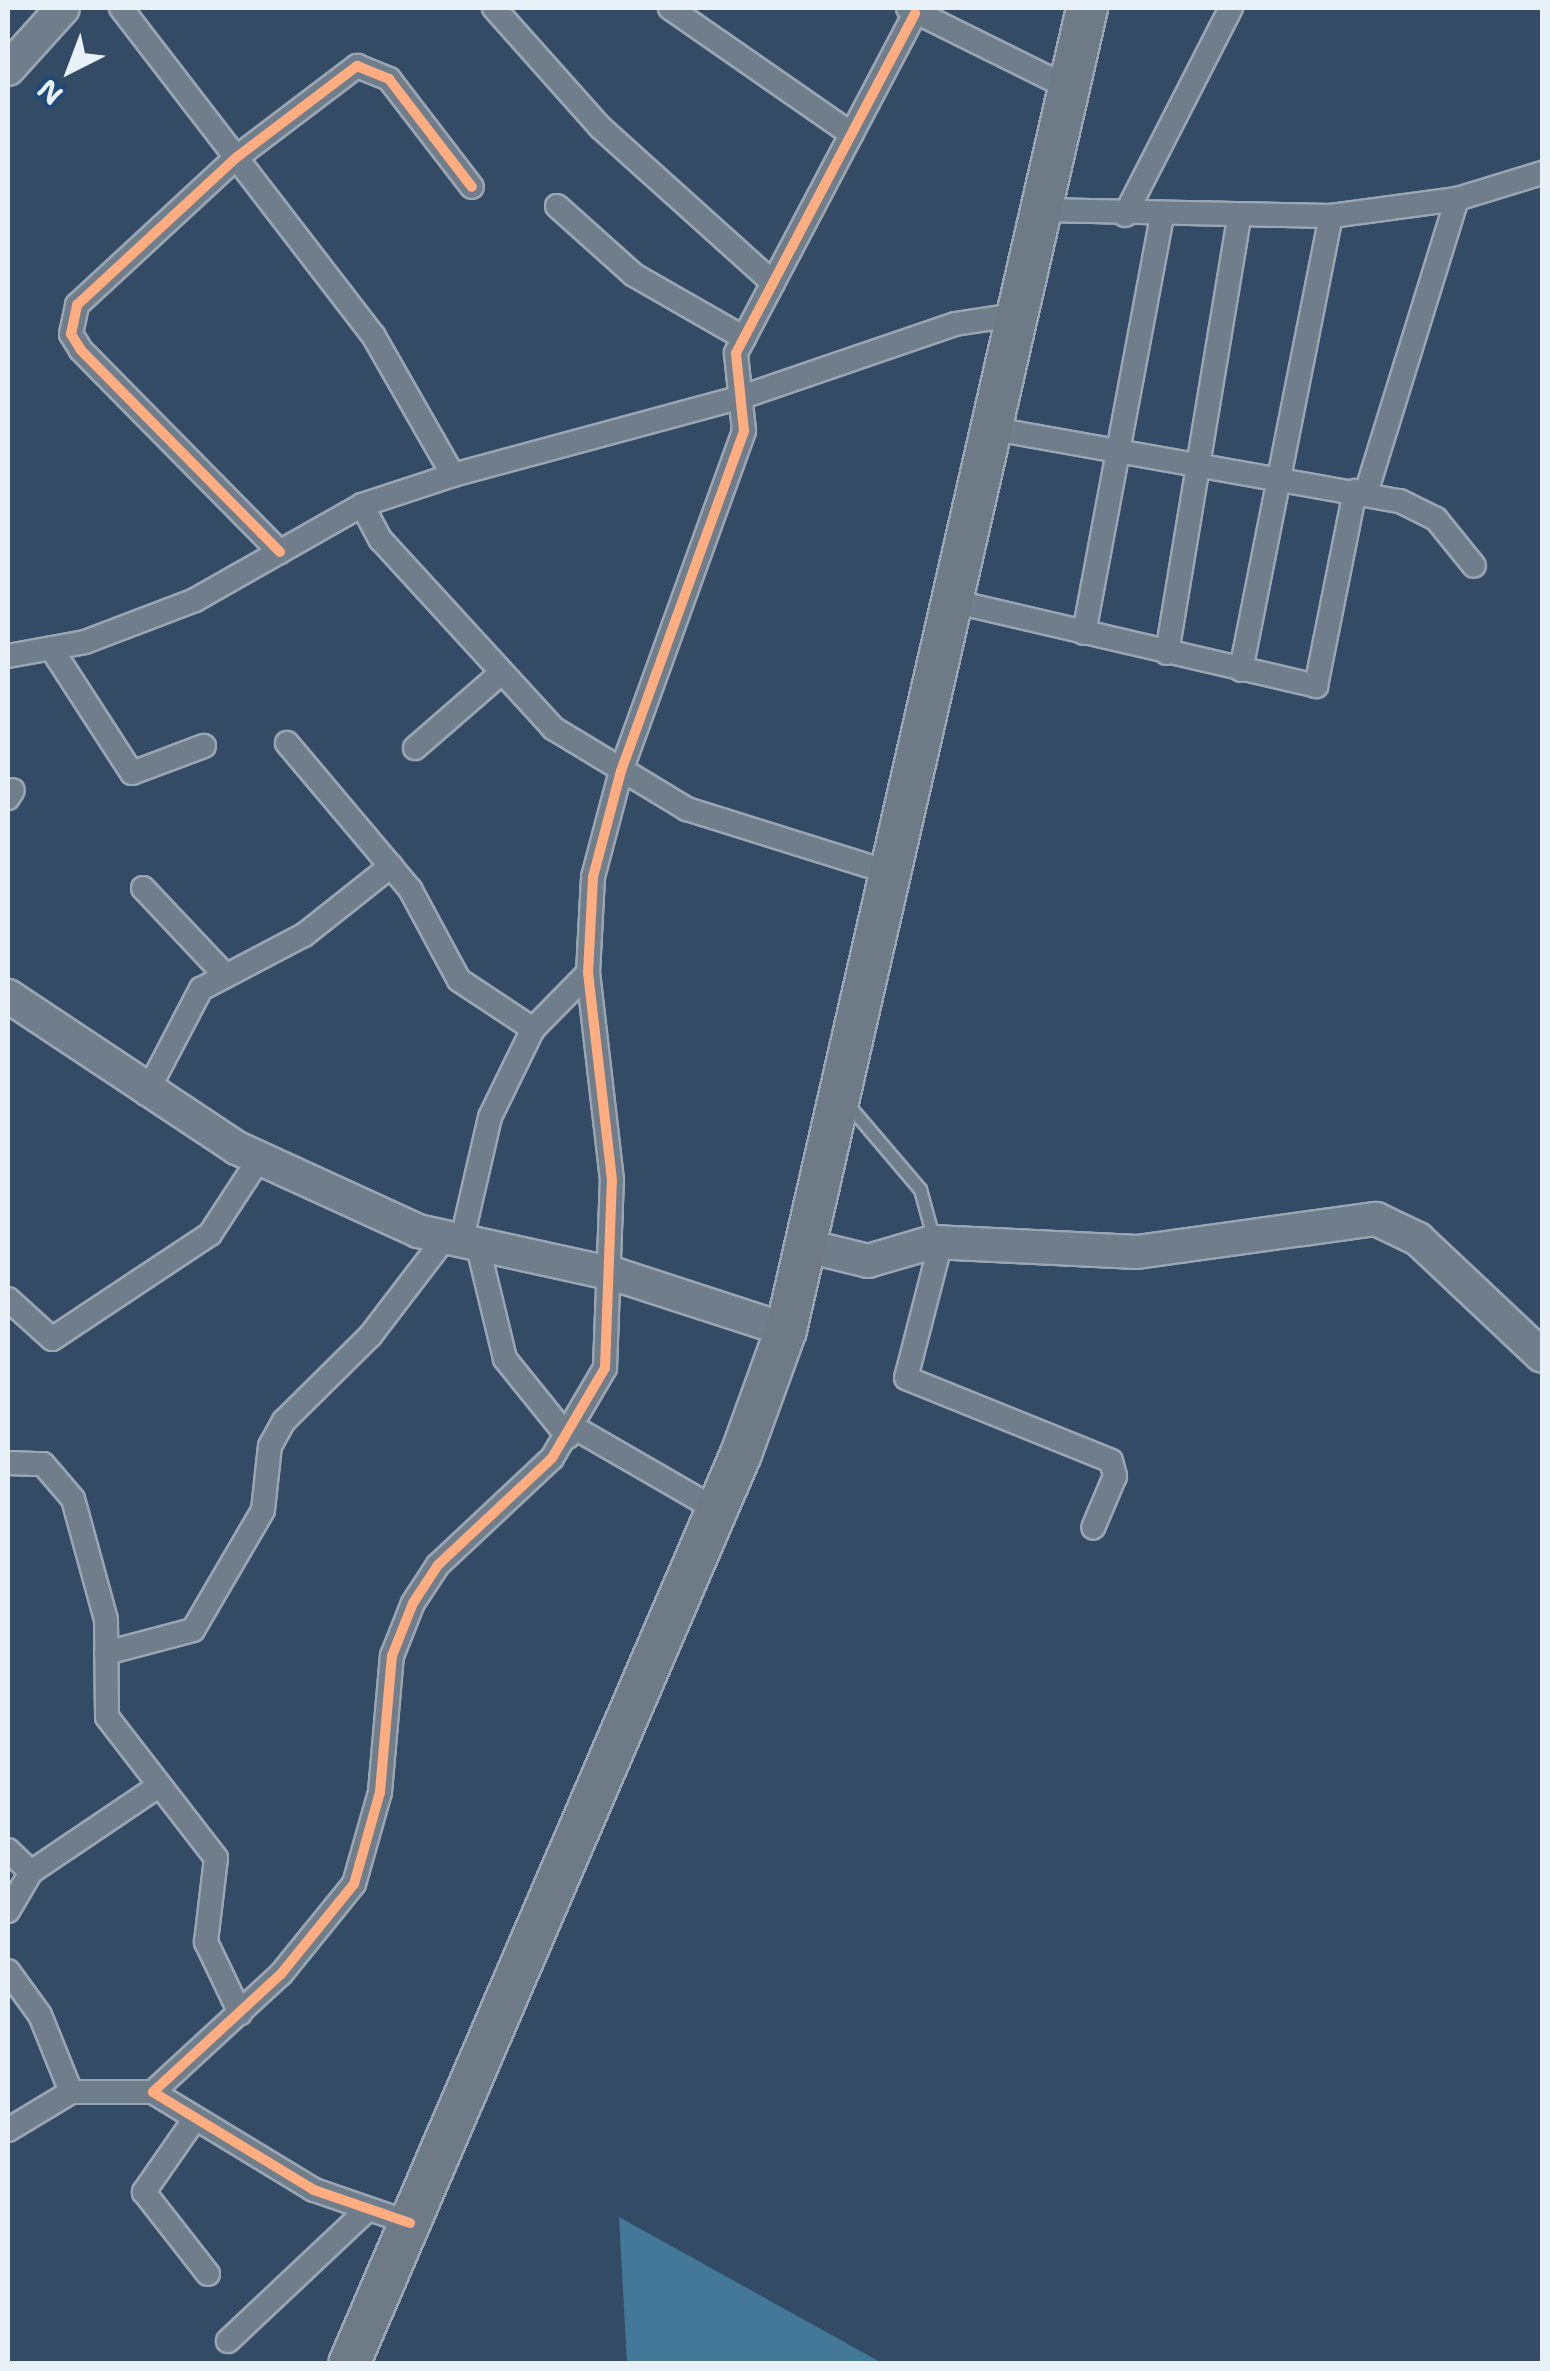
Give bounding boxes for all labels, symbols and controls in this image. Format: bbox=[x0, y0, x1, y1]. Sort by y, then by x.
north arrow bbox=[20, 20, 120, 120]
text: N bbox=[29, 71, 71, 114]

